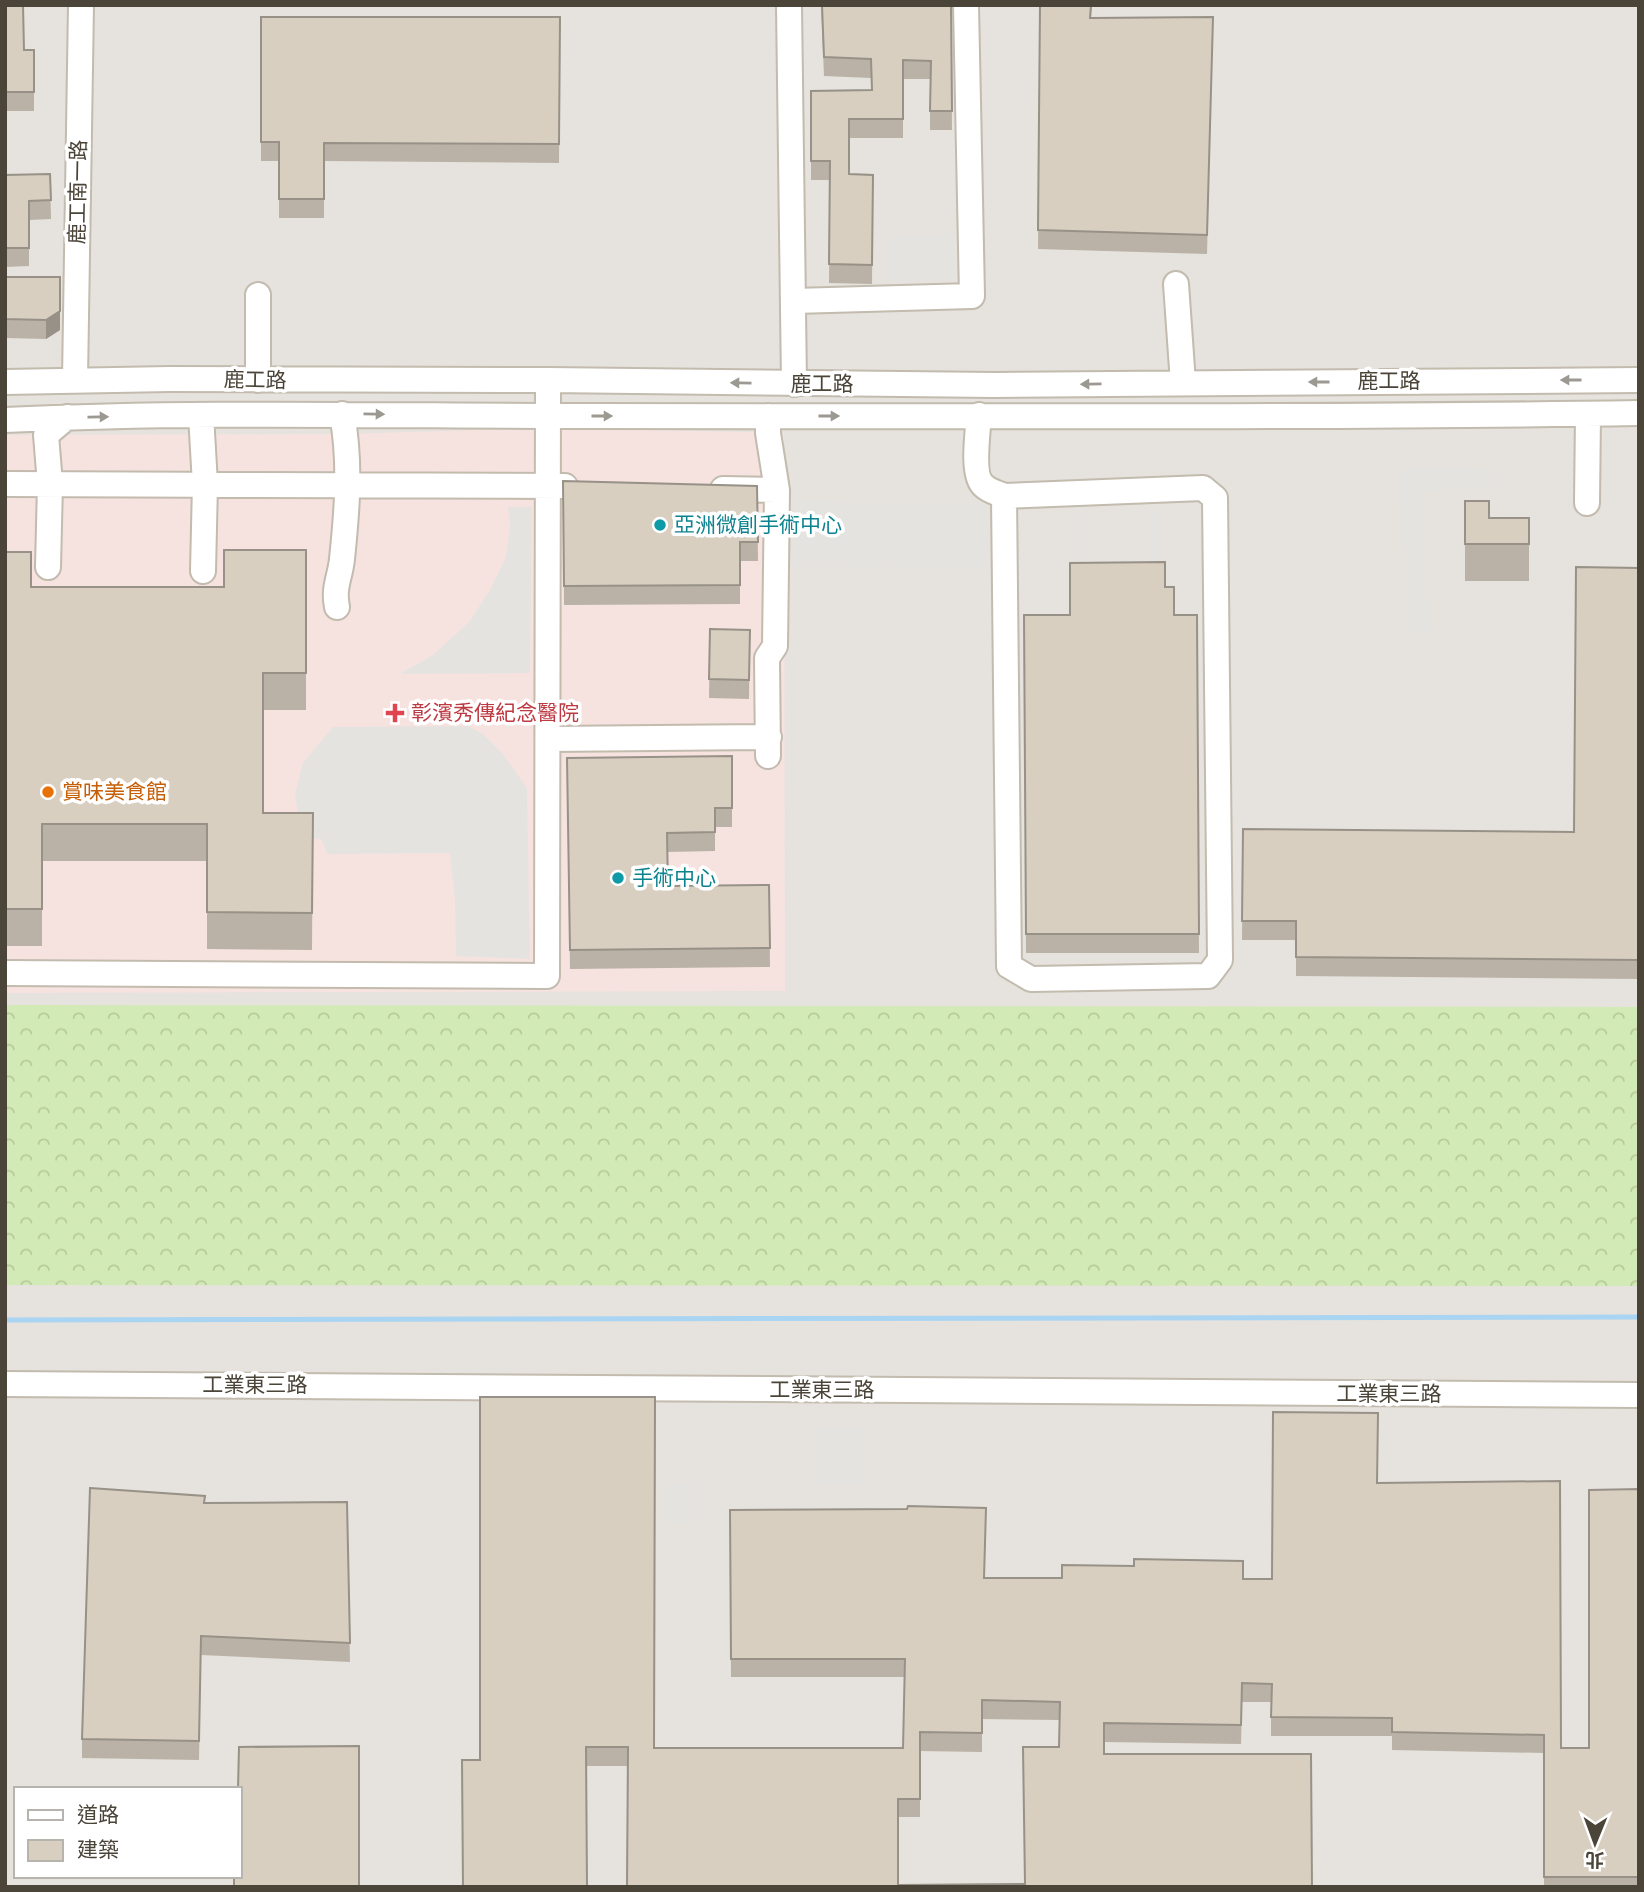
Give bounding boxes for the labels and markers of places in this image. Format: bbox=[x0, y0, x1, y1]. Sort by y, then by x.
place label: 亞洲微創手術中心 bbox=[674, 512, 842, 538]
marker: 亞洲微創手術中心 bbox=[652, 517, 668, 533]
place label: 彰濱秀傳紀念醫院 bbox=[411, 700, 579, 726]
marker: 彰濱秀傳紀念醫院 bbox=[385, 703, 405, 723]
place label: 賞味美食館 bbox=[62, 779, 167, 805]
marker: 賞味美食館 bbox=[40, 784, 56, 800]
place label: 手術中心 bbox=[632, 865, 716, 891]
marker: 手術中心 bbox=[610, 870, 626, 886]

